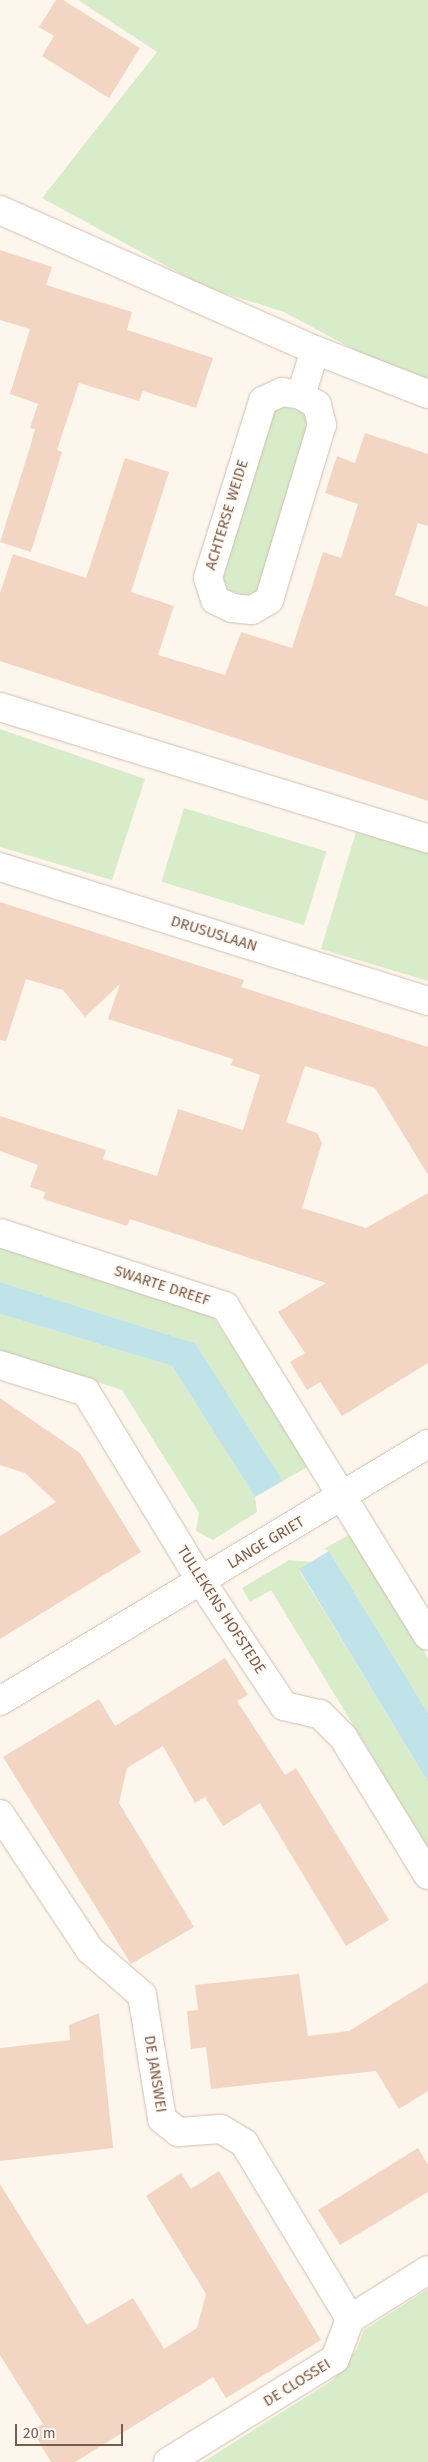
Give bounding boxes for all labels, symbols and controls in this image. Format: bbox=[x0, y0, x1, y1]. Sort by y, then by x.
street label: ACHTERSE WEIDE bbox=[202, 458, 252, 572]
street label: DRUSUSLAAN bbox=[169, 912, 259, 956]
street label: SWARTE DREEF bbox=[112, 1262, 212, 1310]
street label: LANGE GRIET bbox=[224, 1513, 308, 1573]
street label: TULLEKENS HOFSTEDE bbox=[173, 1543, 269, 1677]
street label: DE JANSWEI bbox=[140, 2034, 170, 2114]
street label: DE CLOSSEI bbox=[260, 2355, 334, 2411]
scale bar bbox=[18, 2414, 125, 2446]
text: 20 m bbox=[23, 2424, 56, 2442]

